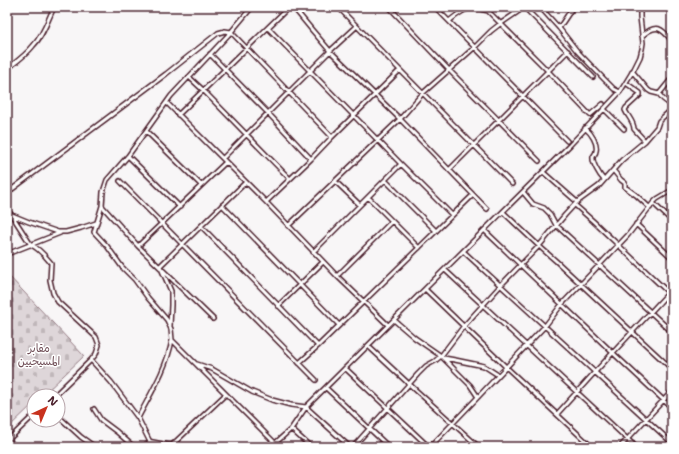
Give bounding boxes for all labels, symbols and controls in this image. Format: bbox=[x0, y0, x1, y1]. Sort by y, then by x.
park label: مقابر المسيحيين bbox=[18, 341, 60, 369]
north arrow bbox=[26, 388, 66, 428]
text: N bbox=[44, 393, 61, 410]

